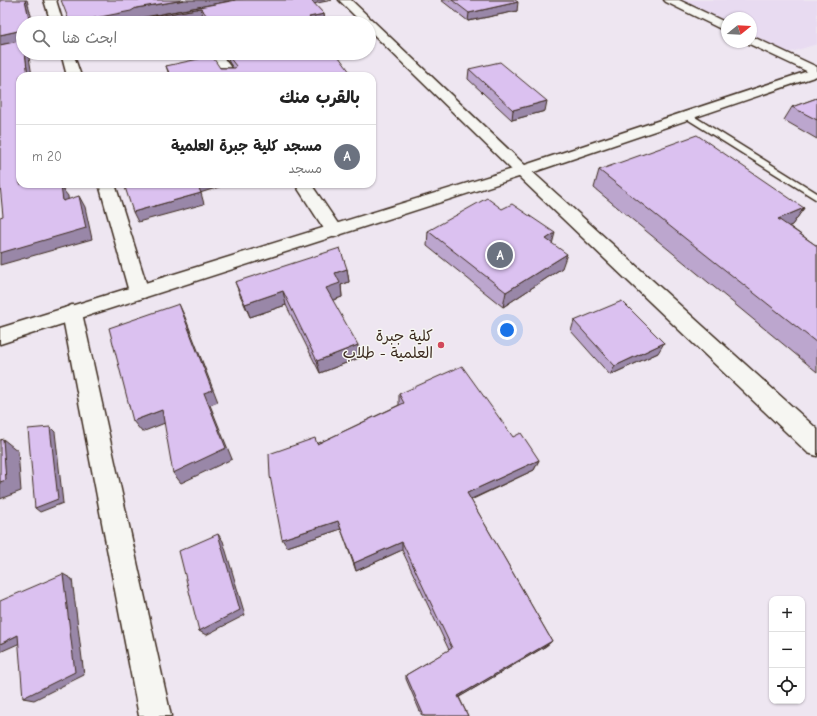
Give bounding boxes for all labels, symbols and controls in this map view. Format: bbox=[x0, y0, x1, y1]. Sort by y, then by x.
north arrow bbox=[721, 12, 757, 48]
search box bbox=[16, 16, 376, 60]
icon: search bbox=[30, 27, 52, 49]
text: ابحث هنا bbox=[62, 29, 117, 47]
text: بالقرب منك bbox=[279, 88, 360, 107]
text: مسجد كلية جبرة العلمية bbox=[171, 137, 322, 155]
text: 20 m bbox=[32, 149, 62, 164]
text: A bbox=[343, 149, 351, 164]
text: مسجد bbox=[289, 161, 322, 176]
pin: A bbox=[487, 240, 513, 270]
your location bbox=[497, 320, 517, 340]
place label: كلية جبرة العلمية - طلاب bbox=[343, 327, 433, 362]
marker: كلية جبرة العلمية - طلاب bbox=[436, 340, 446, 350]
map controls bbox=[769, 596, 805, 704]
button: + bbox=[769, 596, 805, 632]
button: − bbox=[769, 632, 805, 668]
button: locate bbox=[769, 668, 805, 704]

